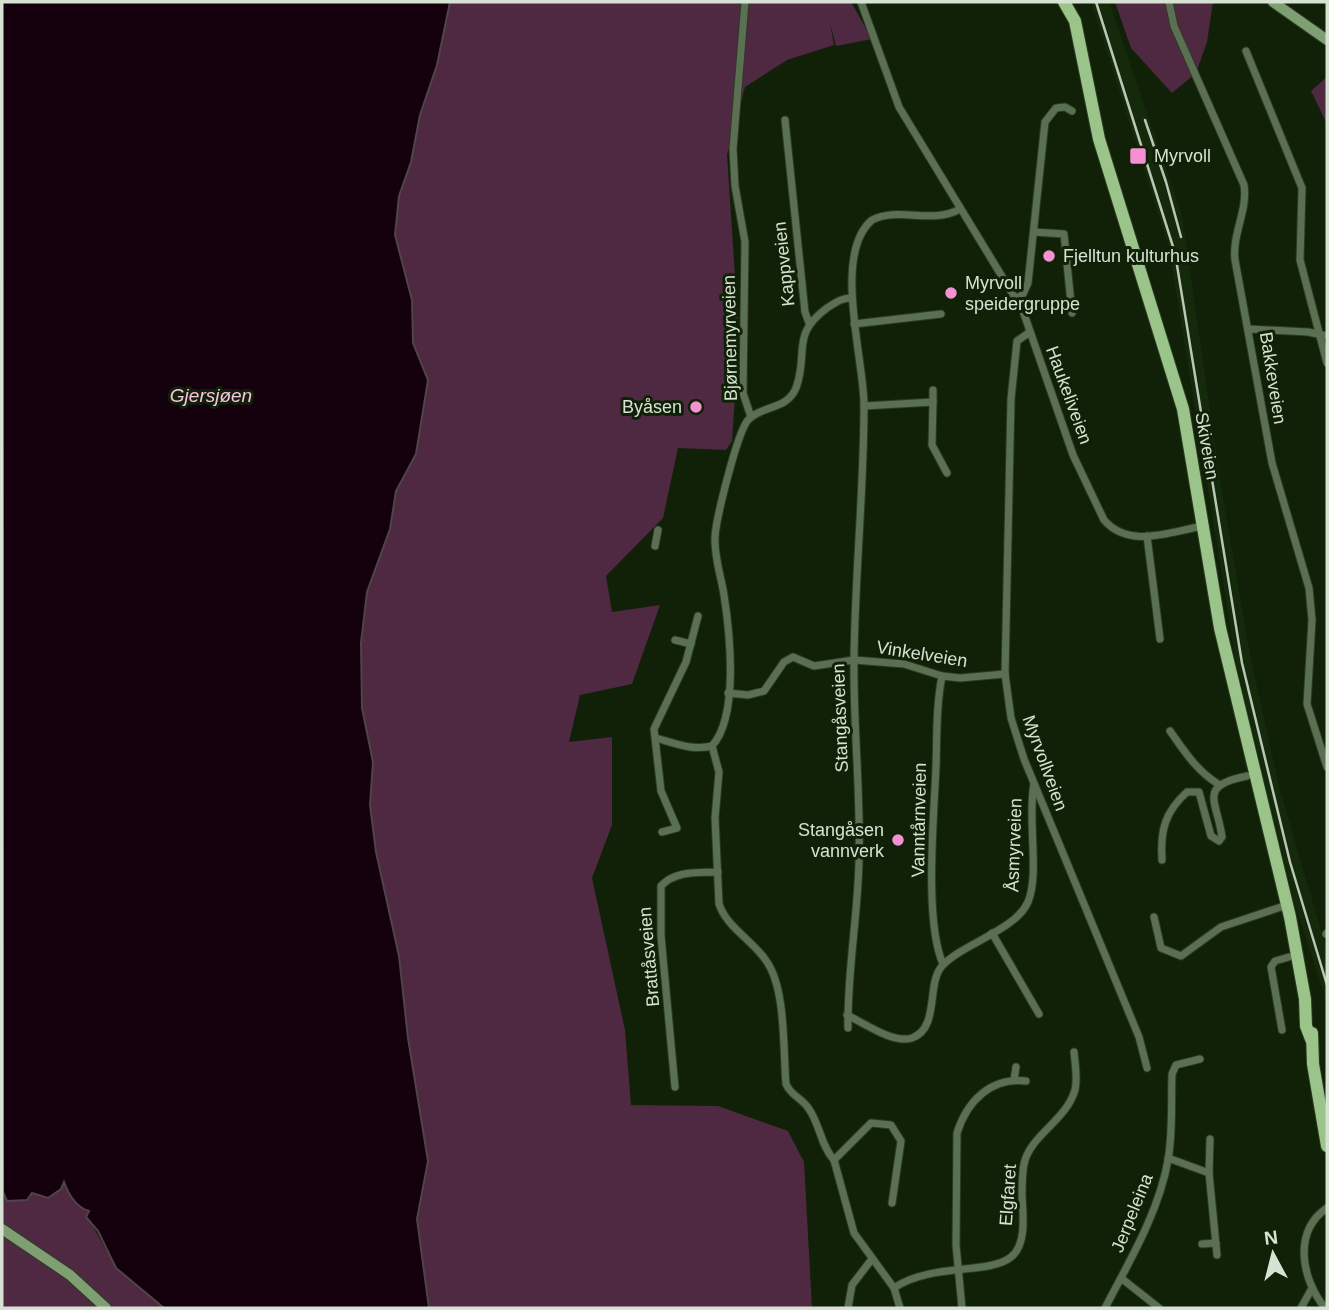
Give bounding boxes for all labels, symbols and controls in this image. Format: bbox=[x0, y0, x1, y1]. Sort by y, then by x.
marker: Myrvoll bbox=[1128, 146, 1148, 166]
place label: Myrvoll bbox=[1154, 146, 1211, 166]
street label: Kappveien bbox=[770, 221, 798, 307]
place label: Fjelltun kulturhus bbox=[1063, 246, 1199, 266]
marker: Fjelltun kulturhus bbox=[1041, 248, 1057, 264]
place label: Myrvoll speidergruppe bbox=[965, 273, 1080, 314]
street label: Bjørnemyrveien bbox=[719, 275, 741, 401]
marker: Myrvoll speidergruppe bbox=[943, 285, 959, 301]
street label: Bakkeveien bbox=[1256, 330, 1290, 426]
street label: Haukeliveien bbox=[1042, 343, 1096, 447]
water label: Gjersjøen bbox=[170, 385, 252, 406]
place label: Byåsen bbox=[622, 397, 682, 417]
marker: Byåsen bbox=[688, 399, 704, 415]
street label: Skiveien bbox=[1191, 411, 1223, 481]
street label: Vinkelveien bbox=[875, 637, 969, 671]
street label: Stangåsveien bbox=[828, 663, 852, 773]
street label: Myrvollveien bbox=[1018, 713, 1072, 813]
street label: Vanntårnveien bbox=[908, 762, 930, 878]
street label: Åsmyrveien bbox=[1002, 798, 1026, 892]
place label: Stangåsen vannverk bbox=[798, 820, 885, 861]
marker: Stangåsen vannverk bbox=[890, 832, 906, 848]
street label: Brattåsveien bbox=[635, 906, 663, 1008]
street label: Elgfaret bbox=[996, 1163, 1020, 1227]
street label: Jerpeleina bbox=[1107, 1170, 1157, 1255]
north arrow bbox=[1238, 1219, 1308, 1289]
text: N bbox=[1263, 1226, 1279, 1249]

